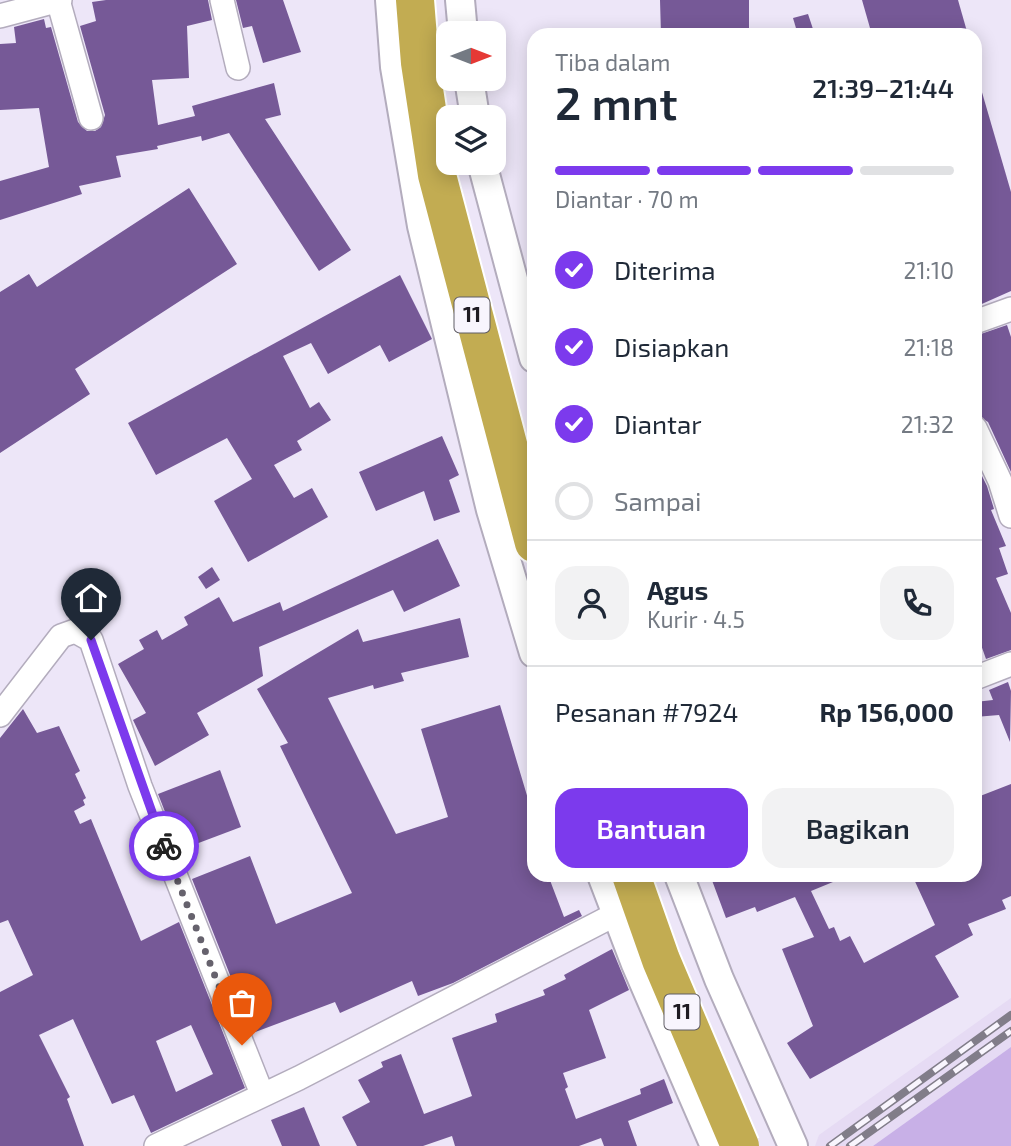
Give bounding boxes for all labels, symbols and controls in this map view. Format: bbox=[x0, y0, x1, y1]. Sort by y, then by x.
north arrow bbox=[436, 21, 506, 91]
map controls bbox=[436, 21, 506, 175]
text: Tiba dalam bbox=[555, 48, 670, 76]
text: 21:39–21:44 bbox=[812, 72, 954, 103]
text: 2 mnt bbox=[555, 74, 677, 129]
button: layers bbox=[436, 105, 506, 175]
text: Diantar · 70 m bbox=[555, 185, 699, 213]
icon: check bbox=[555, 251, 593, 289]
text: Diterima bbox=[614, 254, 716, 285]
text: 21:10 bbox=[903, 256, 954, 284]
road number: 11 bbox=[454, 298, 490, 332]
icon: check bbox=[555, 328, 593, 366]
text: Disiapkan bbox=[614, 331, 729, 362]
text: 21:18 bbox=[903, 333, 954, 361]
icon: check bbox=[555, 405, 593, 443]
text: Diantar bbox=[614, 408, 702, 439]
text: 21:32 bbox=[901, 410, 954, 438]
text: Sampai bbox=[614, 485, 701, 516]
button: person bbox=[555, 566, 629, 640]
button: phone bbox=[880, 566, 954, 640]
pin bbox=[61, 568, 121, 640]
text: Agus bbox=[647, 574, 708, 605]
icon: home bbox=[72, 579, 110, 617]
text: Kurir · 4.5 bbox=[647, 605, 745, 633]
text: Pesanan #7924 bbox=[555, 696, 739, 727]
text: Rp 156,000 bbox=[820, 696, 954, 727]
button: Bantuan bbox=[555, 788, 748, 868]
button: Bagikan bbox=[762, 788, 954, 868]
courier bbox=[129, 811, 199, 881]
icon: bike bbox=[145, 827, 183, 865]
pin bbox=[212, 973, 272, 1045]
icon: bag bbox=[223, 984, 261, 1022]
road number: 11 bbox=[664, 995, 700, 1030]

